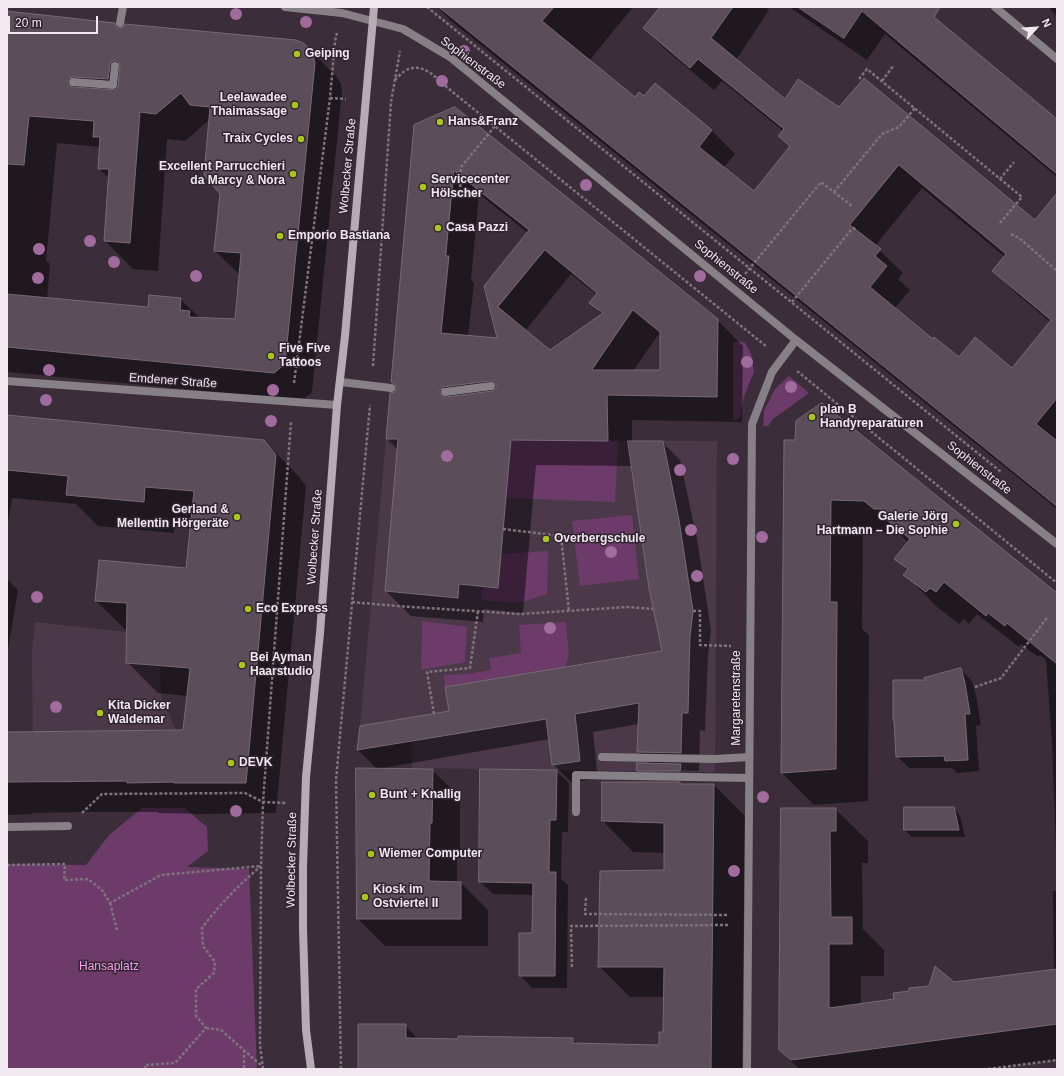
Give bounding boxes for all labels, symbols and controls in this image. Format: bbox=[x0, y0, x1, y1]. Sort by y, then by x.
scale bar bbox=[10, 8, 100, 34]
north arrow bbox=[1016, 8, 1056, 48]
text: 20 m bbox=[15, 16, 42, 30]
text: N bbox=[1040, 17, 1054, 29]
street label: Sophienstraße bbox=[438, 34, 508, 92]
place label: Geiping bbox=[305, 47, 350, 61]
marker: Geiping bbox=[292, 49, 302, 59]
place label: Leelawadee Thaimassage bbox=[211, 91, 287, 119]
marker: Leelawadee Thaimassage bbox=[290, 100, 300, 110]
place label: Hans&Franz bbox=[448, 115, 518, 129]
marker: Hans&Franz bbox=[435, 117, 445, 127]
street label: Wolbecker Straße bbox=[337, 118, 359, 214]
place label: Traix Cycles bbox=[223, 132, 293, 146]
marker: Traix Cycles bbox=[296, 134, 306, 144]
place label: Excellent Parrucchieri da Marcy & Nora bbox=[159, 160, 285, 188]
marker: Excellent Parrucchieri da Marcy & Nora bbox=[288, 169, 298, 179]
place label: Servicecenter Hölscher bbox=[431, 173, 510, 201]
marker: Servicecenter Hölscher bbox=[418, 182, 428, 192]
place label: Casa Pazzi bbox=[446, 221, 508, 235]
marker: Casa Pazzi bbox=[433, 223, 443, 233]
place label: Emporio Bastiana bbox=[288, 229, 390, 243]
marker: Emporio Bastiana bbox=[275, 231, 285, 241]
street label: Sophienstraße bbox=[691, 237, 761, 297]
place label: Five Five Tattoos bbox=[279, 342, 330, 370]
marker: Five Five Tattoos bbox=[266, 351, 276, 361]
street label: Emdener Straße bbox=[129, 371, 217, 391]
place label: plan B Handyreparaturen bbox=[820, 403, 923, 431]
marker: plan B Handyreparaturen bbox=[807, 412, 817, 422]
street label: Sophienstraße bbox=[944, 438, 1014, 498]
street label: Wolbecker Straße bbox=[304, 489, 326, 585]
place label: Gerland & Mellentin Hörgeräte bbox=[117, 503, 229, 531]
place label: Galerie Jörg Hartmann – Die Sophie bbox=[817, 510, 948, 538]
marker: Gerland & Mellentin Hörgeräte bbox=[232, 512, 242, 522]
marker: Galerie Jörg Hartmann – Die Sophie bbox=[951, 519, 961, 529]
place label: Overbergschule bbox=[554, 532, 645, 546]
marker: Overbergschule bbox=[541, 534, 551, 544]
place label: Eco Express bbox=[256, 602, 328, 616]
marker: Eco Express bbox=[243, 604, 253, 614]
street label: Margaretenstraße bbox=[730, 650, 744, 746]
place label: Bei Ayman Haarstudio bbox=[250, 651, 313, 679]
marker: Bei Ayman Haarstudio bbox=[237, 660, 247, 670]
place label: Kita Dicker Waldemar bbox=[108, 699, 171, 727]
marker: Kita Dicker Waldemar bbox=[95, 708, 105, 718]
place label: DEVK bbox=[239, 756, 272, 770]
marker: DEVK bbox=[226, 758, 236, 768]
place label: Bunt + Knallig bbox=[380, 788, 461, 802]
marker: Bunt + Knallig bbox=[367, 790, 377, 800]
street label: Wolbecker Straße bbox=[284, 812, 300, 908]
place label: Wiemer Computer bbox=[379, 847, 482, 861]
marker: Wiemer Computer bbox=[366, 849, 376, 859]
place label: Kiosk im Ostviertel II bbox=[373, 883, 438, 911]
marker: Kiosk im Ostviertel II bbox=[360, 892, 370, 902]
park label: Hansaplatz bbox=[79, 960, 139, 974]

